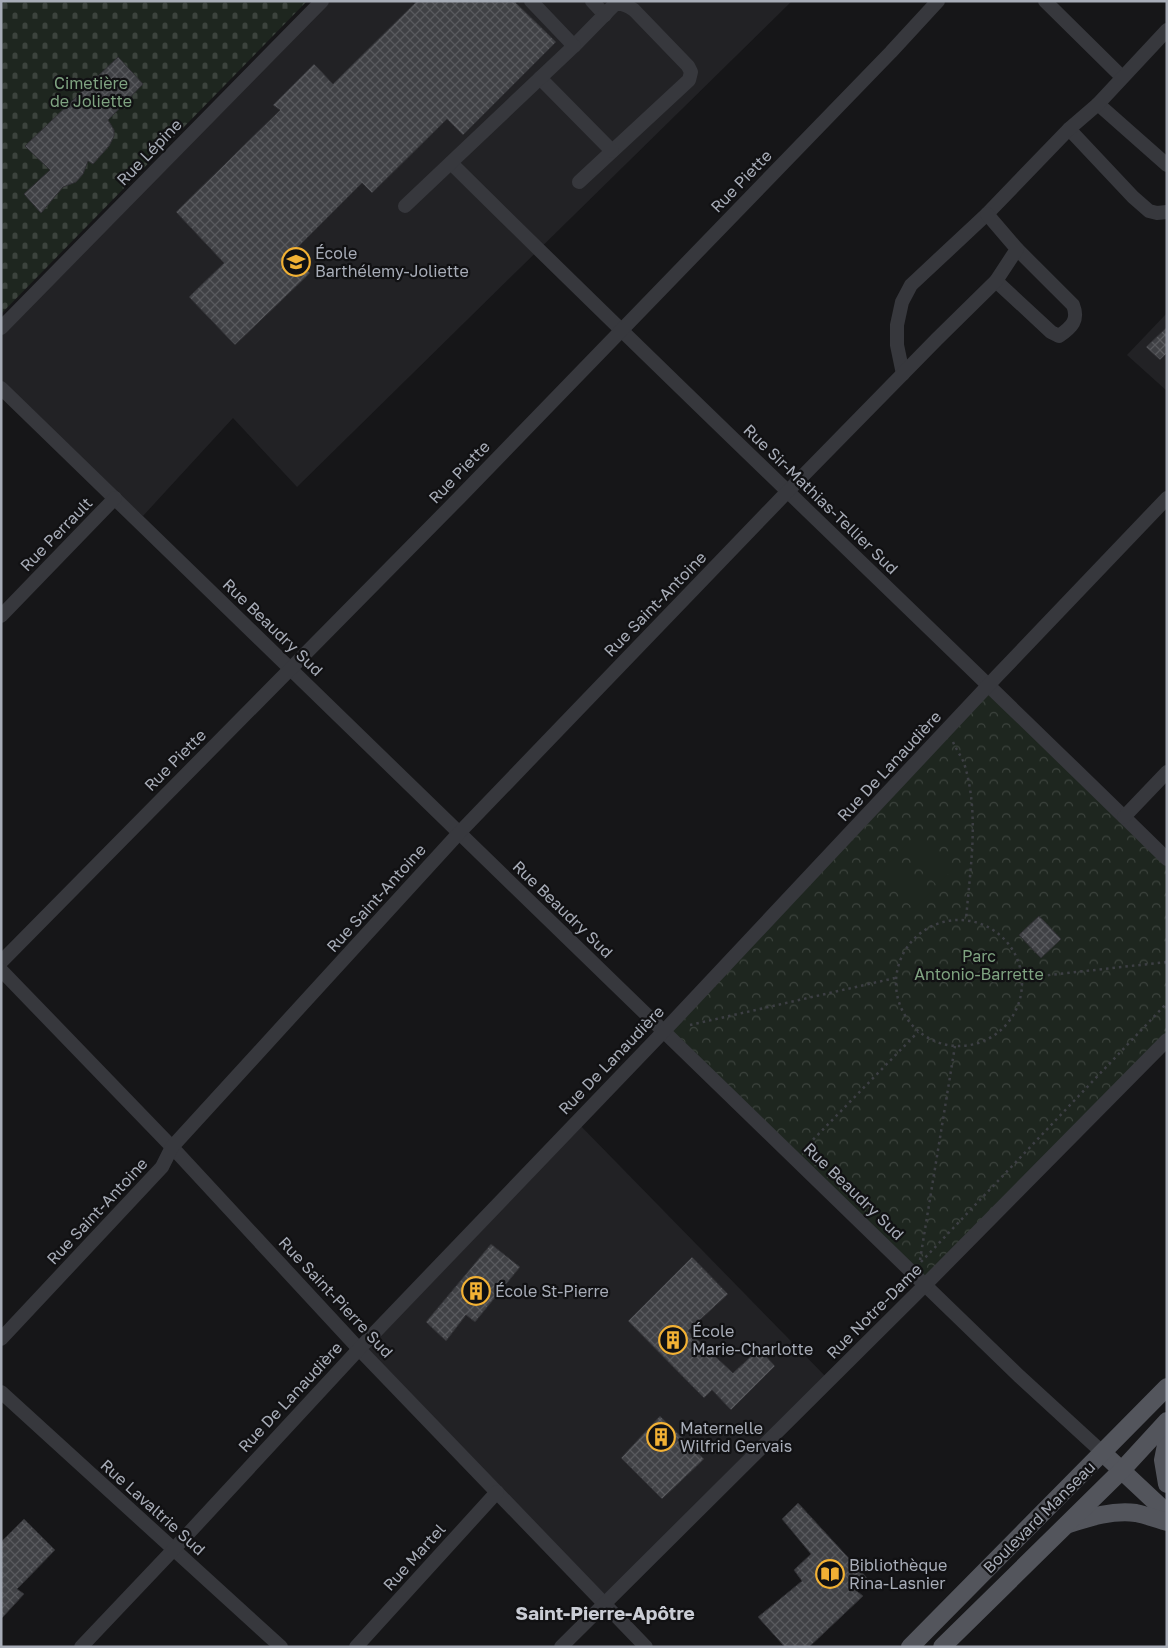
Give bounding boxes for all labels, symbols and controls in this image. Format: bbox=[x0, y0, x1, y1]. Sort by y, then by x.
park label: Cimetière de Joliette bbox=[50, 73, 132, 111]
street label: Rue Lépine bbox=[112, 114, 186, 190]
street label: Rue Piette bbox=[706, 145, 776, 217]
place label: École Barthélemy-Joliette bbox=[315, 243, 469, 281]
school or university icon: École Barthélemy-Joliette bbox=[281, 247, 311, 277]
street label: Rue Sir-Mathias-Tellier Sud bbox=[740, 420, 902, 578]
street label: Rue Piette bbox=[424, 436, 494, 508]
street label: Rue Perrault bbox=[16, 493, 96, 575]
street label: Rue Saint-Antoine bbox=[600, 547, 710, 661]
street label: Rue Beaudry Sud bbox=[219, 574, 327, 680]
street label: Rue De Lanaudière bbox=[833, 707, 945, 825]
street label: Rue Piette bbox=[140, 725, 210, 795]
street label: Rue Saint-Antoine bbox=[322, 840, 430, 956]
street label: Rue Beaudry Sud bbox=[509, 856, 617, 962]
park label: Parc Antonio-Barrette bbox=[914, 946, 1044, 984]
street label: Rue De Lanaudière bbox=[554, 1001, 668, 1119]
street label: Rue Beaudry Sud bbox=[800, 1138, 908, 1244]
street label: Rue Saint-Antoine bbox=[42, 1153, 152, 1269]
street label: Rue Saint-Pierre Sud bbox=[275, 1232, 397, 1362]
street label: Rue Notre-Dame bbox=[822, 1259, 926, 1363]
building icon: École St-Pierre bbox=[461, 1276, 491, 1306]
place label: École St-Pierre bbox=[495, 1281, 609, 1301]
place label: École Marie-Charlotte bbox=[692, 1321, 813, 1359]
building icon: École Marie-Charlotte bbox=[658, 1325, 688, 1355]
street label: Rue De Lanaudière bbox=[234, 1338, 346, 1456]
place label: Maternelle Wilfrid Gervais bbox=[680, 1418, 792, 1456]
building icon: Maternelle Wilfrid Gervais bbox=[646, 1422, 676, 1452]
street label: Rue Lavaltrie Sud bbox=[97, 1455, 209, 1559]
street label: Boulevard Manseau bbox=[979, 1457, 1099, 1577]
street label: Rue Martel bbox=[379, 1519, 449, 1595]
place label: Bibliothèque Rina-Lasnier bbox=[849, 1555, 947, 1593]
library icon: Bibliothèque Rina-Lasnier bbox=[815, 1559, 845, 1589]
district label: Saint-Pierre-Apôtre bbox=[515, 1601, 695, 1624]

